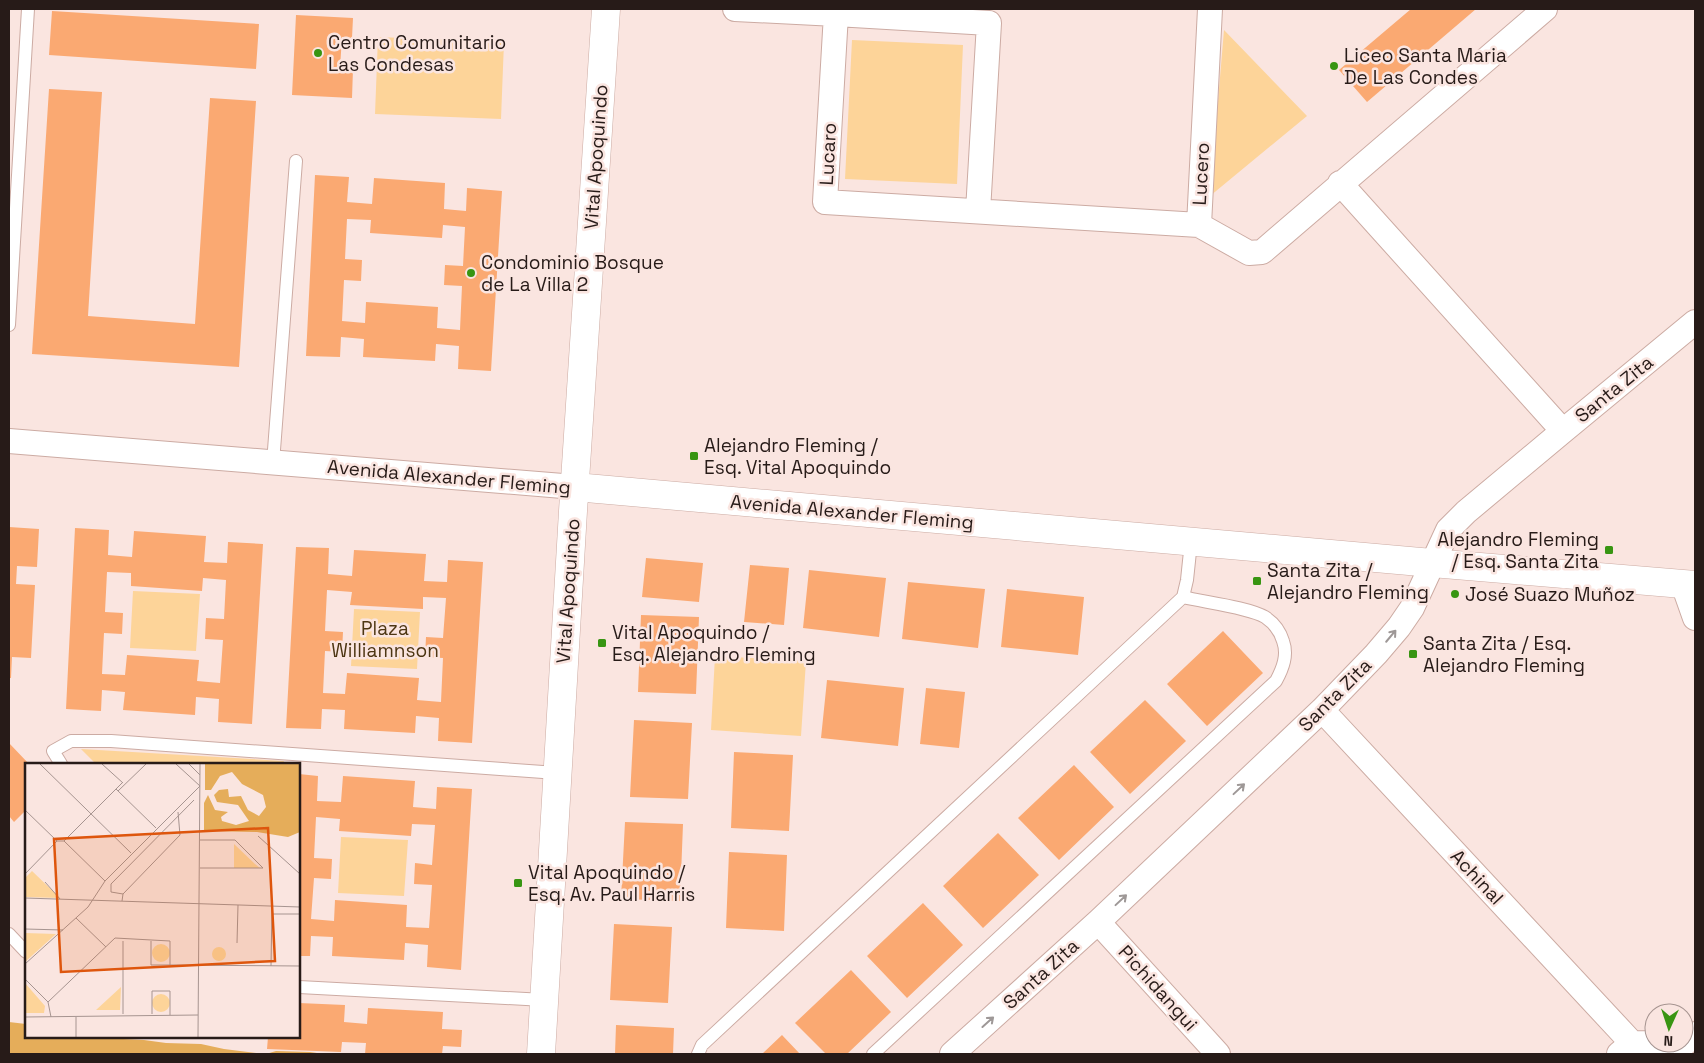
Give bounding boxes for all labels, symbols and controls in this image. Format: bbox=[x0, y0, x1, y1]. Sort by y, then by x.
place label: Centro Comunitario Las Condesas bbox=[328, 30, 506, 77]
place label: Liceo Santa Maria De Las Condes bbox=[1344, 43, 1507, 90]
marker: Centro Comunitario Las Condesas bbox=[312, 47, 324, 59]
marker: Liceo Santa Maria De Las Condes bbox=[1328, 60, 1340, 72]
street label: Vital Apoquindo bbox=[578, 84, 614, 230]
street label: Lucaro bbox=[814, 122, 842, 186]
street label: Lucero bbox=[1187, 142, 1215, 206]
place label: Condominio Bosque de La Villa 2 bbox=[481, 250, 664, 297]
marker: Condominio Bosque de La Villa 2 bbox=[465, 267, 477, 279]
street label: Santa Zita bbox=[1570, 350, 1658, 428]
place label: Alejandro Fleming / Esq. Vital Apoquindo bbox=[704, 433, 891, 480]
marker: Alejandro Fleming / Esq. Vital Apoquindo bbox=[688, 450, 700, 462]
street label: Avenida Alexander Fleming bbox=[326, 454, 572, 500]
street label: Avenida Alexander Fleming bbox=[729, 489, 975, 535]
street label: Vital Apoquindo bbox=[550, 518, 586, 664]
place label: Alejandro Fleming / Esq. Santa Zita bbox=[1437, 527, 1599, 574]
marker: Alejandro Fleming / Esq. Santa Zita bbox=[1603, 544, 1615, 556]
place label: Santa Zita / Alejandro Fleming bbox=[1267, 558, 1429, 605]
marker: Santa Zita / Alejandro Fleming bbox=[1251, 575, 1263, 587]
place label: José Suazo Muñoz bbox=[1465, 582, 1635, 607]
marker: José Suazo Muñoz bbox=[1449, 588, 1461, 600]
park label: Plaza Williamnson bbox=[331, 616, 439, 663]
place label: Vital Apoquindo / Esq. Alejandro Fleming bbox=[612, 620, 816, 667]
one-way arrow bbox=[1385, 630, 1396, 643]
place label: Santa Zita / Esq. Alejandro Fleming bbox=[1423, 631, 1585, 678]
marker: Vital Apoquindo / Esq. Alejandro Fleming bbox=[596, 637, 608, 649]
marker: Santa Zita / Esq. Alejandro Fleming bbox=[1407, 648, 1419, 660]
street label: Santa Zita bbox=[1293, 653, 1377, 737]
inset map bbox=[25, 763, 300, 1038]
one-way arrow bbox=[1233, 783, 1246, 795]
street label: Achinal bbox=[1445, 844, 1509, 910]
place label: Vital Apoquindo / Esq. Av. Paul Harris bbox=[528, 860, 695, 907]
marker: Vital Apoquindo / Esq. Av. Paul Harris bbox=[512, 877, 524, 889]
one-way arrow bbox=[1115, 894, 1128, 906]
street label: Santa Zita bbox=[998, 933, 1084, 1015]
street label: Pichidangui bbox=[1113, 940, 1203, 1036]
north arrow bbox=[1644, 1003, 1694, 1053]
one-way arrow bbox=[982, 1016, 995, 1027]
text: N bbox=[1663, 1032, 1673, 1050]

